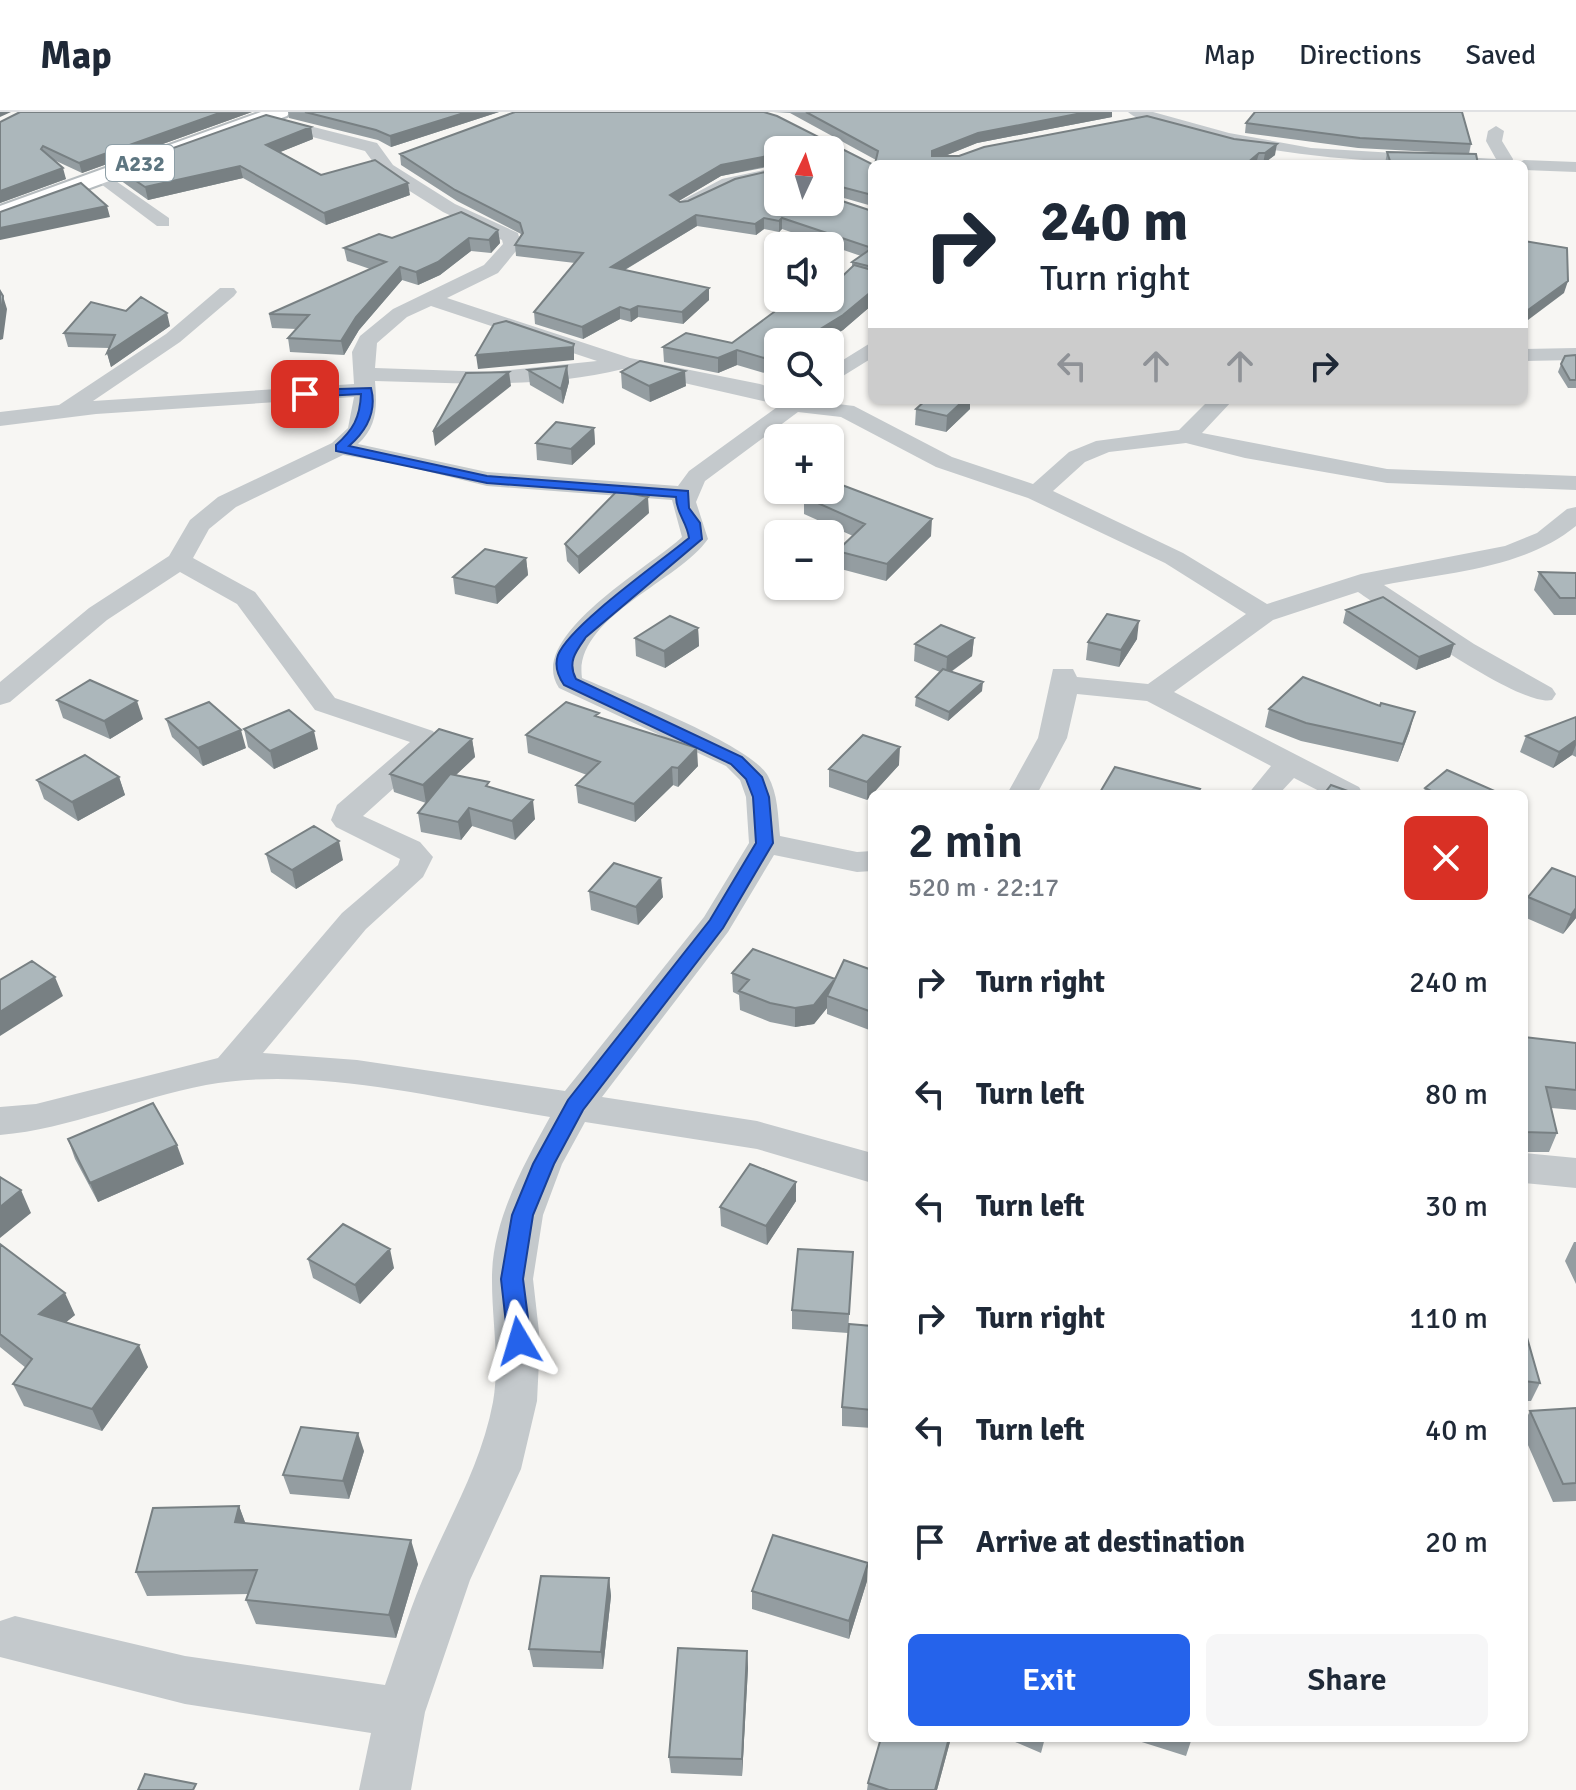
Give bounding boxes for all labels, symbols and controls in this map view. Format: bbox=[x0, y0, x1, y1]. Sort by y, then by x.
text: Map bbox=[40, 32, 112, 79]
text: Map bbox=[1203, 38, 1255, 72]
text: Directions bbox=[1299, 38, 1421, 72]
text: Saved bbox=[1465, 38, 1536, 72]
north arrow bbox=[764, 136, 844, 216]
map controls bbox=[764, 136, 844, 600]
road number: A232 bbox=[106, 145, 174, 181]
text: 240 m bbox=[1040, 187, 1188, 256]
icon: right bbox=[908, 192, 1012, 296]
button: sound bbox=[764, 232, 844, 312]
text: Turn right bbox=[1040, 256, 1190, 301]
button: search bbox=[764, 328, 844, 408]
icon: left bbox=[1050, 344, 1094, 388]
icon: ahead bbox=[1134, 344, 1178, 388]
icon: ahead bbox=[1218, 344, 1262, 388]
icon: right bbox=[1302, 344, 1346, 388]
pin bbox=[271, 360, 339, 428]
icon: arrive bbox=[283, 372, 327, 416]
button: + bbox=[764, 424, 844, 504]
button: − bbox=[764, 520, 844, 600]
text: 2 min bbox=[908, 812, 1023, 871]
button: close bbox=[1404, 816, 1488, 900]
text: 520 m · 22:17 bbox=[908, 872, 1059, 904]
icon: right bbox=[908, 960, 952, 1004]
text: Turn right bbox=[976, 964, 1105, 1001]
text: 240 m bbox=[1409, 964, 1488, 1001]
icon: left bbox=[908, 1072, 952, 1116]
text: Turn left bbox=[976, 1076, 1085, 1113]
text: 80 m bbox=[1425, 1076, 1488, 1113]
icon: left bbox=[908, 1184, 952, 1228]
text: Turn left bbox=[976, 1188, 1085, 1225]
text: 30 m bbox=[1425, 1188, 1488, 1225]
icon: right bbox=[908, 1296, 952, 1340]
position arrow bbox=[477, 1299, 561, 1383]
text: Turn right bbox=[976, 1300, 1105, 1337]
text: 110 m bbox=[1409, 1300, 1488, 1337]
icon: left bbox=[908, 1408, 952, 1452]
text: Turn left bbox=[976, 1412, 1085, 1449]
text: 40 m bbox=[1425, 1412, 1488, 1449]
icon: arrive bbox=[908, 1520, 952, 1564]
text: Arrive at destination bbox=[976, 1524, 1245, 1561]
text: 20 m bbox=[1425, 1524, 1488, 1561]
button: Exit bbox=[908, 1634, 1190, 1726]
button: Share bbox=[1206, 1634, 1488, 1726]

